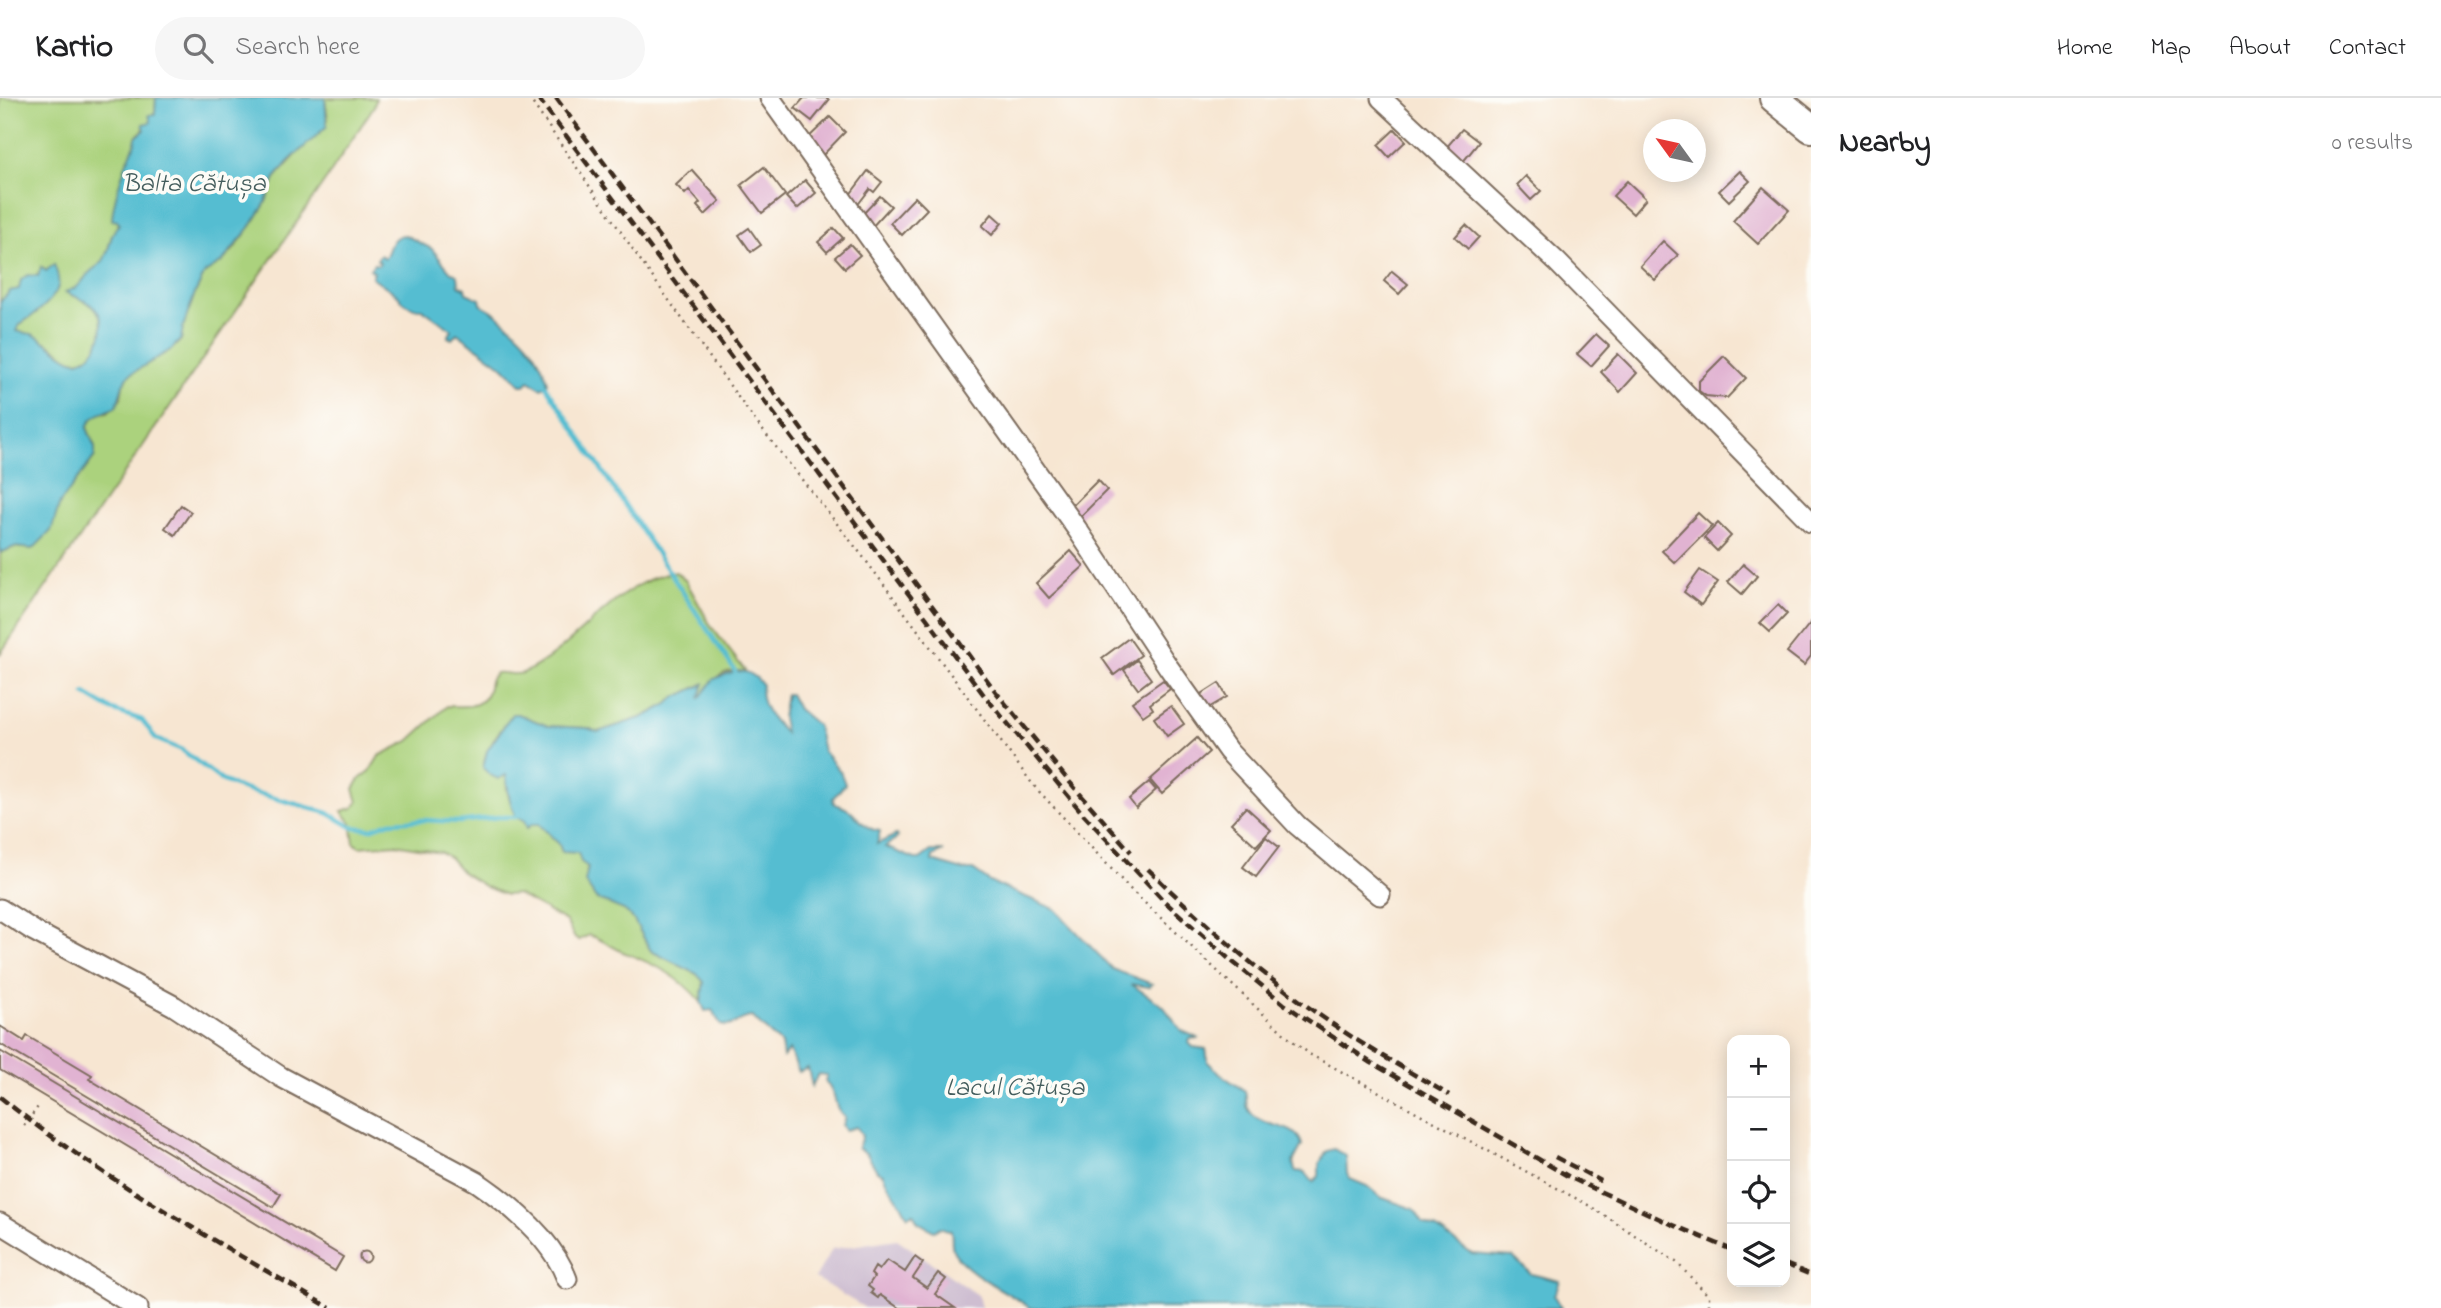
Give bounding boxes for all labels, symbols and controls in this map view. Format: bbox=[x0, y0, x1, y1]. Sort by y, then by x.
search box bbox=[155, 17, 645, 80]
text: Kartio bbox=[35, 24, 113, 72]
icon: search bbox=[179, 29, 217, 67]
text: Search here bbox=[235, 29, 360, 67]
text: Home bbox=[2057, 31, 2113, 66]
text: Map bbox=[2151, 31, 2191, 66]
text: About bbox=[2229, 31, 2291, 66]
text: Contact bbox=[2329, 31, 2406, 66]
north arrow bbox=[1643, 119, 1706, 182]
text: Nearby bbox=[1839, 122, 1931, 166]
text: 0 results bbox=[2332, 127, 2413, 160]
water label: Balta Cătușa bbox=[122, 166, 267, 204]
map controls bbox=[1727, 1035, 1790, 1287]
button: + bbox=[1727, 1035, 1790, 1098]
water label: Lacul Cătușa bbox=[945, 1070, 1086, 1108]
button: − bbox=[1727, 1098, 1790, 1161]
button: locate bbox=[1727, 1161, 1790, 1224]
button: layers bbox=[1727, 1224, 1790, 1287]

